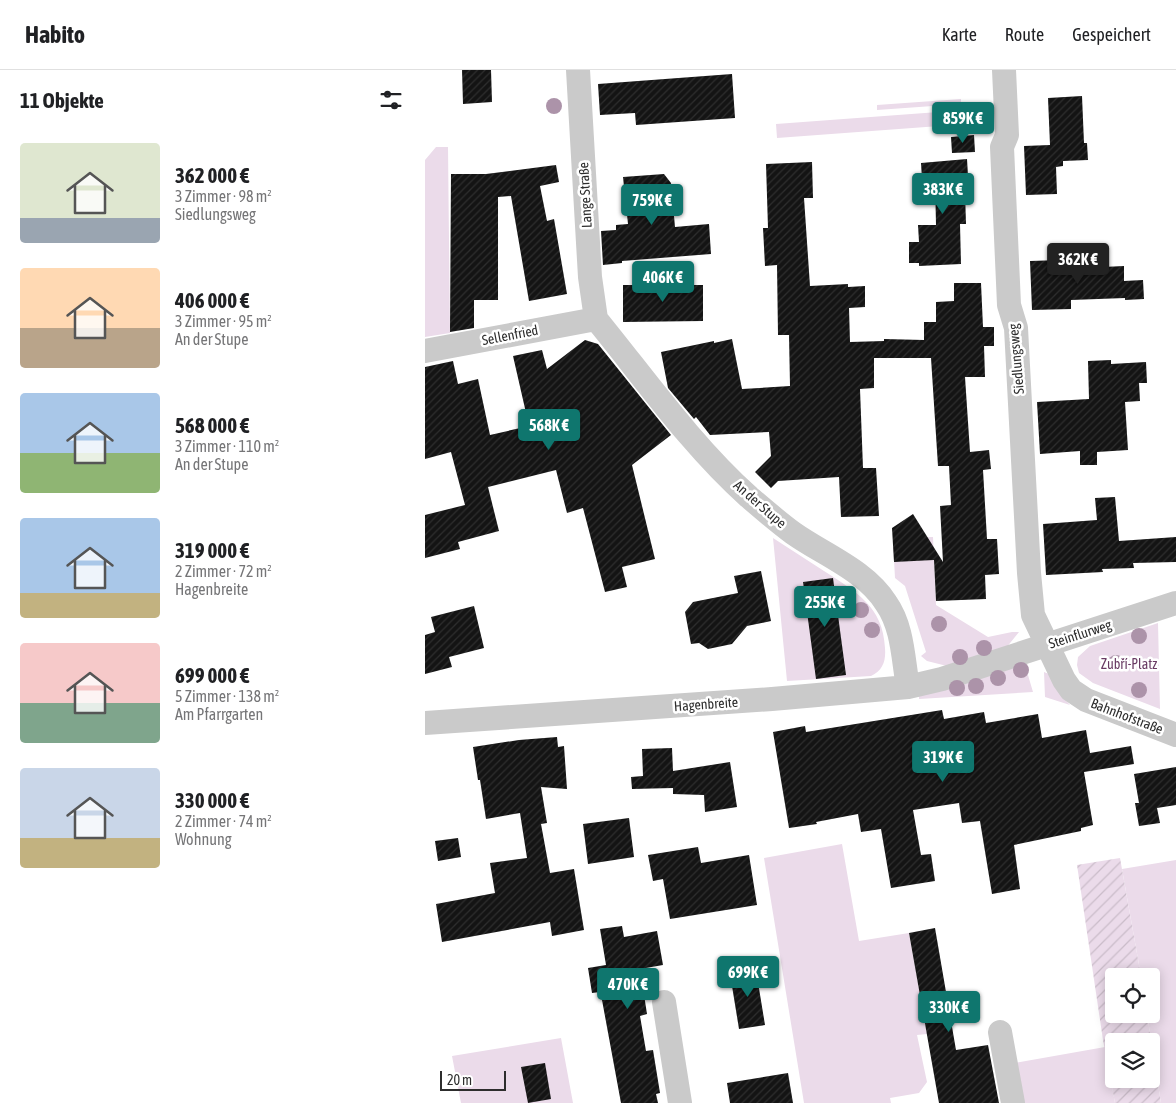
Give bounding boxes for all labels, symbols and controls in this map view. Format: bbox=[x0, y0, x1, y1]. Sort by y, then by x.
text: Habito bbox=[25, 21, 85, 48]
text: Karte bbox=[942, 24, 977, 45]
text: Route bbox=[1005, 24, 1044, 45]
text: Gespeichert bbox=[1072, 24, 1151, 45]
icon: filters bbox=[377, 86, 405, 114]
text: 11 Objekte bbox=[20, 88, 104, 112]
pin: 859K € bbox=[922, 102, 1004, 144]
text: 859K € bbox=[943, 109, 983, 127]
street label: Lange Straße bbox=[575, 162, 595, 228]
icon: home bbox=[60, 163, 120, 223]
text: 362 000 € bbox=[175, 163, 249, 187]
pin: 383K € bbox=[902, 172, 984, 215]
text: 383K € bbox=[923, 180, 963, 198]
pin: 759K € bbox=[611, 184, 693, 226]
text: 3 Zimmer · 98 m² bbox=[175, 187, 272, 205]
text: 759K € bbox=[632, 191, 672, 209]
text: Siedlungsweg bbox=[175, 205, 256, 223]
pin: 362K € bbox=[1037, 242, 1119, 285]
text: 362K € bbox=[1058, 250, 1098, 268]
pin: 406K € bbox=[622, 260, 704, 303]
text: 406K € bbox=[643, 268, 683, 286]
icon: home bbox=[60, 288, 120, 348]
text: 406 000 € bbox=[175, 288, 249, 312]
text: 3 Zimmer · 95 m² bbox=[175, 312, 272, 330]
street label: Sellenfried bbox=[481, 322, 539, 348]
street label: Siedlungsweg bbox=[1005, 323, 1027, 395]
text: An der Stupe bbox=[175, 330, 248, 348]
pin: 568K € bbox=[508, 408, 590, 451]
icon: home bbox=[60, 413, 120, 473]
text: 568 000 € bbox=[175, 413, 249, 437]
text: 568K € bbox=[529, 416, 569, 434]
text: 3 Zimmer · 110 m² bbox=[175, 437, 279, 455]
text: An der Stupe bbox=[175, 455, 248, 473]
street label: An der Stupe bbox=[730, 477, 790, 531]
icon: home bbox=[60, 538, 120, 598]
text: 319 000 € bbox=[175, 538, 249, 562]
text: 2 Zimmer · 72 m² bbox=[175, 562, 272, 580]
text: Hagenbreite bbox=[175, 580, 248, 598]
pin: 255K € bbox=[784, 586, 866, 628]
text: 255K € bbox=[805, 593, 845, 611]
street label: Steinflurweg bbox=[1047, 616, 1113, 652]
park label: Zubří-Platz bbox=[1101, 656, 1157, 672]
icon: home bbox=[60, 663, 120, 723]
text: 699 000 € bbox=[175, 663, 249, 687]
text: 5 Zimmer · 138 m² bbox=[175, 687, 279, 705]
street label: Hagenbreite bbox=[673, 694, 739, 714]
street label: Bahnhofstraße bbox=[1089, 695, 1165, 737]
text: Am Pfarrgarten bbox=[175, 705, 263, 723]
pin: 319K € bbox=[902, 740, 984, 783]
text: 319K € bbox=[923, 748, 963, 766]
icon: home bbox=[60, 788, 120, 848]
text: 330 000 € bbox=[175, 788, 249, 812]
text: 2 Zimmer · 74 m² bbox=[175, 812, 272, 830]
text: Wohnung bbox=[175, 830, 232, 848]
pin: 699K € bbox=[707, 956, 789, 998]
text: 699K € bbox=[728, 963, 768, 981]
pin: 470K € bbox=[587, 968, 669, 1010]
map controls bbox=[1105, 968, 1160, 1088]
button: locate bbox=[1105, 968, 1160, 1023]
text: 470K € bbox=[608, 975, 648, 993]
pin: 330K € bbox=[908, 990, 990, 1033]
text: 330K € bbox=[929, 998, 969, 1016]
button: layers bbox=[1105, 1033, 1160, 1088]
scale bar bbox=[440, 1068, 506, 1091]
text: 20 m bbox=[447, 1072, 472, 1088]

